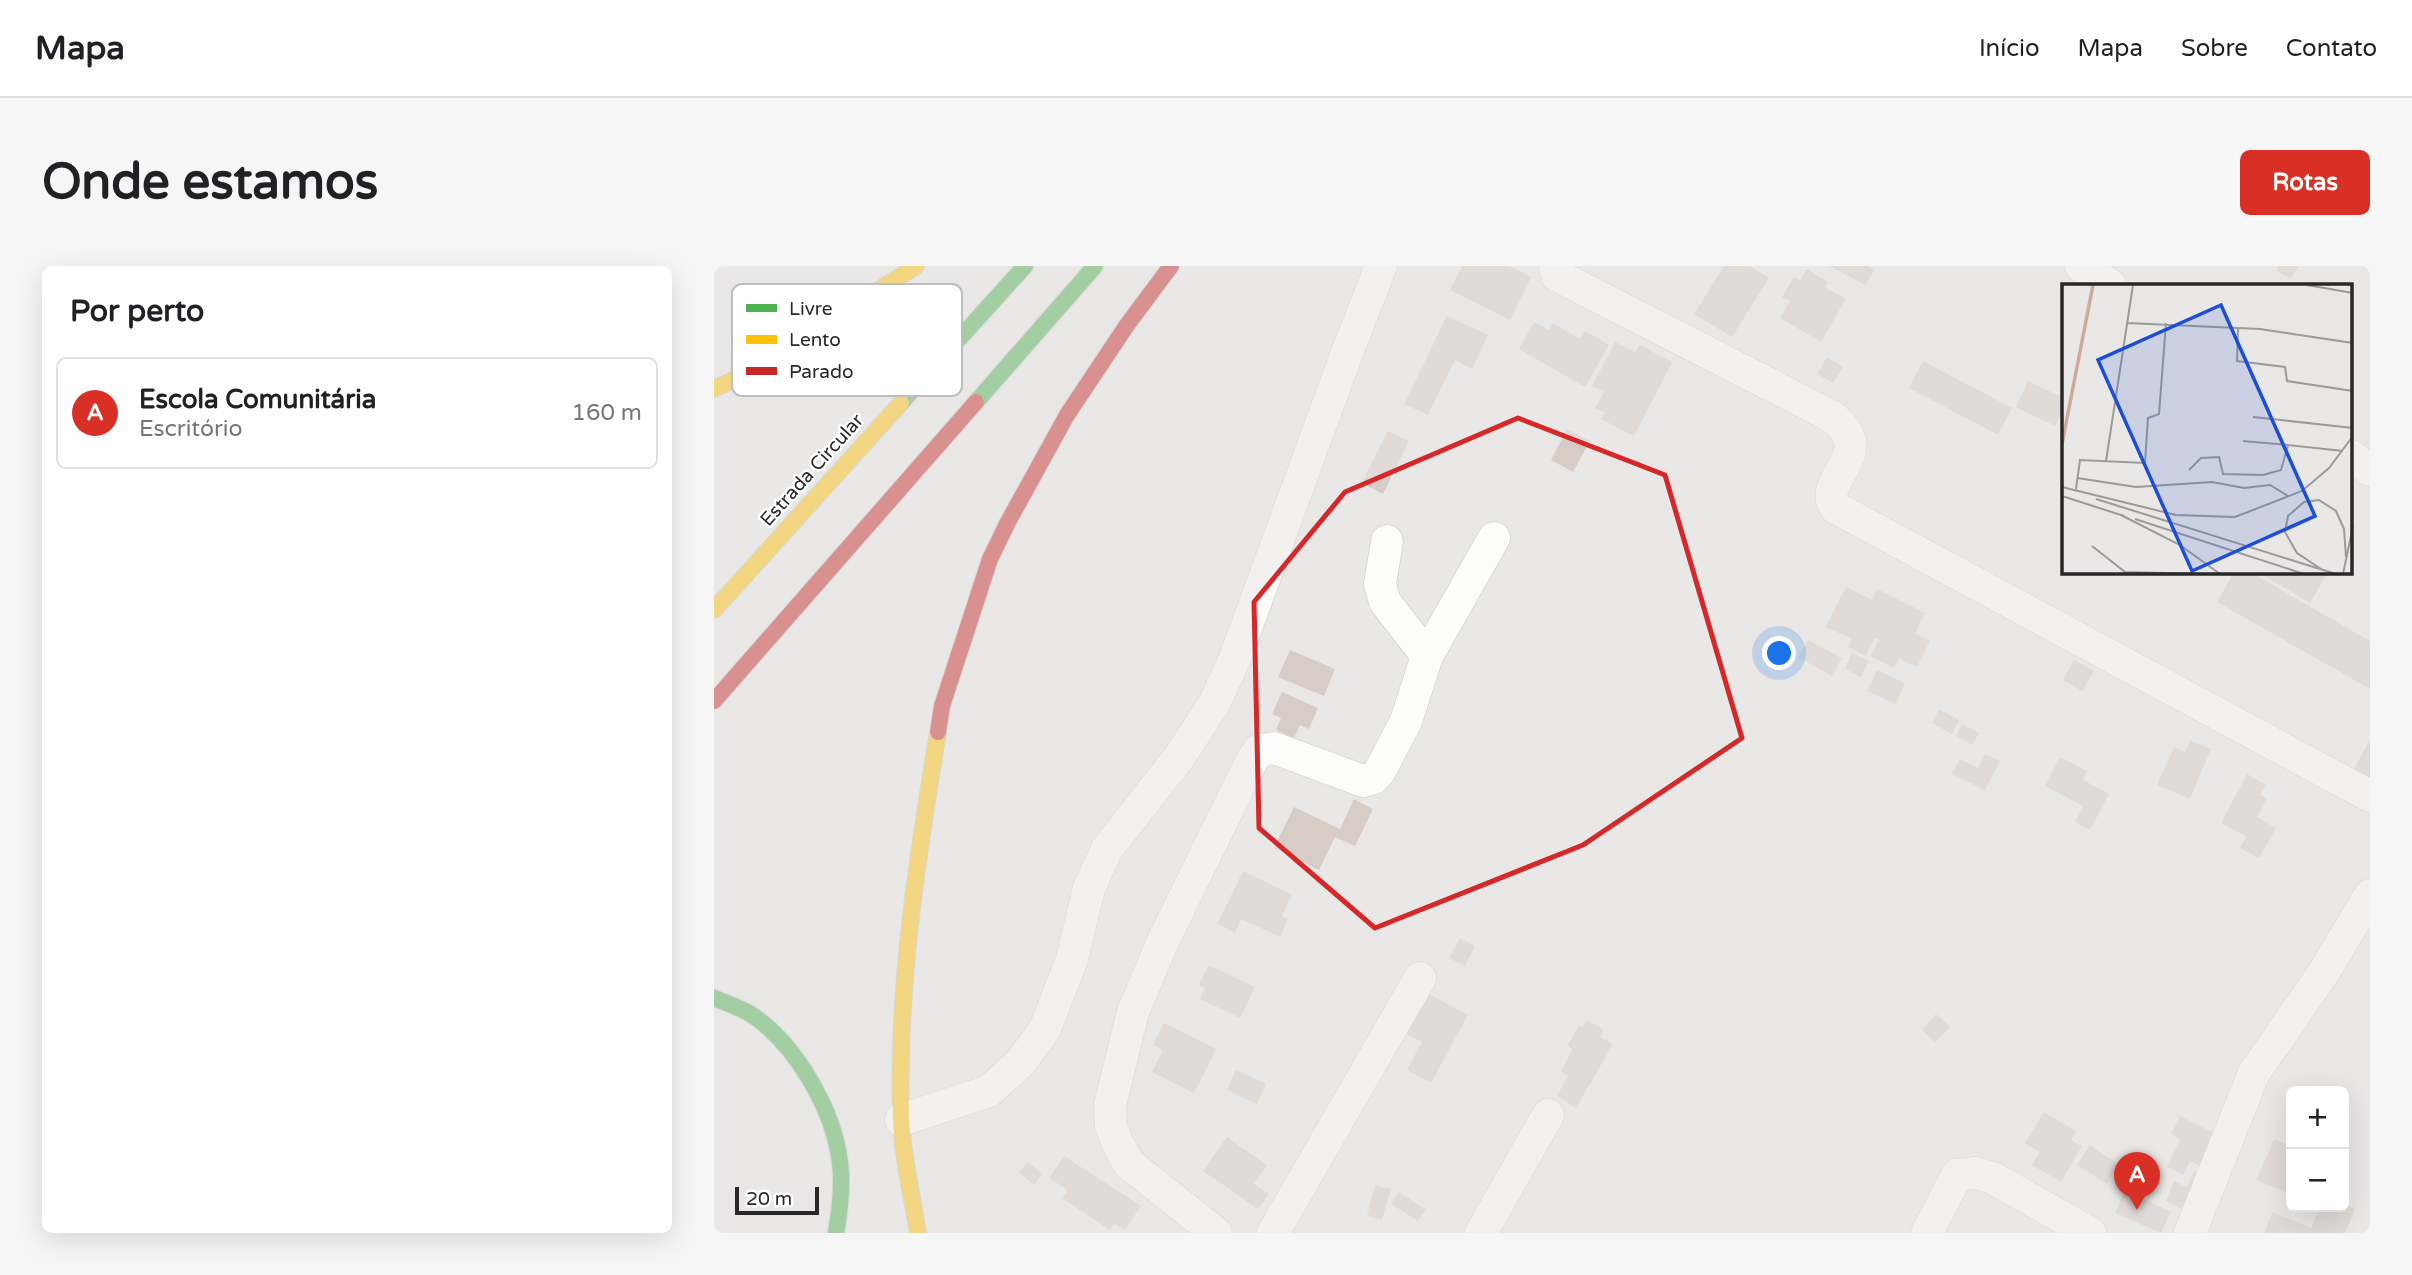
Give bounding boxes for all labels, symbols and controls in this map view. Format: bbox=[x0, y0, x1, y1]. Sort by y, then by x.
text: Mapa bbox=[35, 29, 125, 68]
text: Início bbox=[1979, 34, 2040, 63]
text: Mapa bbox=[2078, 34, 2143, 63]
text: Sobre bbox=[2181, 34, 2248, 63]
text: Contato bbox=[2286, 34, 2377, 63]
button: Rotas bbox=[2240, 150, 2370, 215]
text: Onde estamos bbox=[42, 153, 378, 212]
legend bbox=[732, 284, 962, 396]
inset map bbox=[2062, 284, 2352, 574]
text: Por perto bbox=[70, 293, 204, 330]
text: Livre bbox=[789, 298, 833, 320]
text: Lento bbox=[789, 329, 841, 351]
text: Parado bbox=[789, 361, 853, 383]
text: Escola Comunitária bbox=[139, 384, 376, 415]
text: A bbox=[86, 399, 104, 427]
text: 160 m bbox=[572, 399, 642, 427]
street label: Estrada Circular bbox=[756, 409, 869, 531]
text: Escritório bbox=[139, 415, 243, 443]
your location bbox=[1762, 636, 1796, 670]
map controls bbox=[2286, 1086, 2349, 1212]
button: + bbox=[2286, 1086, 2349, 1149]
button: − bbox=[2286, 1149, 2349, 1212]
pin: A bbox=[2114, 1152, 2160, 1210]
scale bar bbox=[735, 1184, 819, 1216]
text: 20 m bbox=[746, 1188, 792, 1210]

